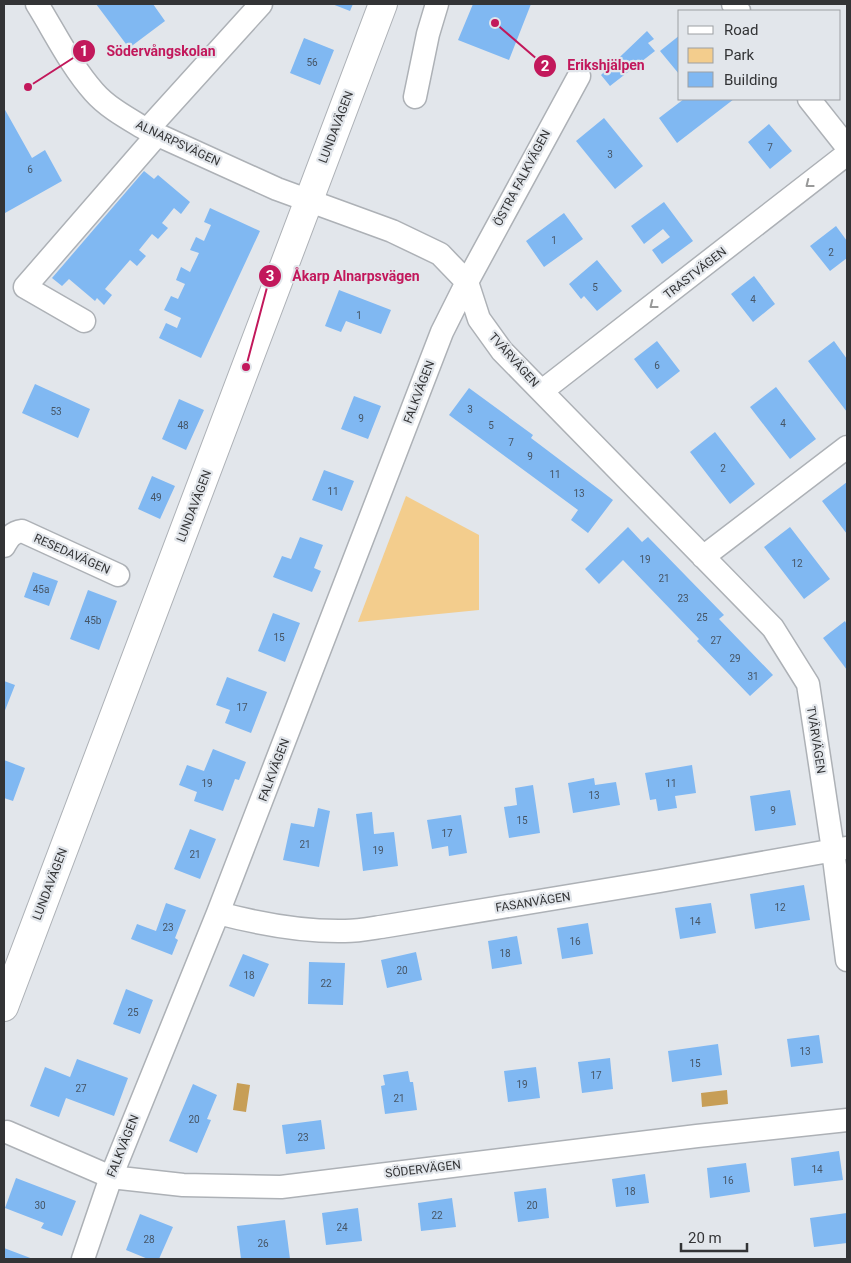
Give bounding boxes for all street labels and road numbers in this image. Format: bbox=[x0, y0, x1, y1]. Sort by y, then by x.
street label: LUNDAVÄGEN bbox=[315, 89, 356, 165]
street label: ALNARPSVÄGEN bbox=[134, 116, 223, 169]
street label: ÖSTRA FALKVÄGEN bbox=[490, 127, 553, 228]
street label: TRASTVÄGEN bbox=[660, 244, 729, 302]
street label: TVÄRVÄGEN bbox=[486, 329, 543, 390]
street label: FALKVÄGEN bbox=[400, 358, 437, 425]
street label: LUNDAVÄGEN bbox=[173, 468, 214, 544]
street label: RESEDAVÄGEN bbox=[32, 530, 113, 577]
street label: TVÄRVÄGEN bbox=[804, 705, 829, 775]
street label: FALKVÄGEN bbox=[255, 736, 292, 803]
street label: LUNDAVÄGEN bbox=[29, 846, 70, 922]
street label: FASANVÄGEN bbox=[494, 888, 571, 915]
street label: FALKVÄGEN bbox=[103, 1112, 142, 1179]
street label: SÖDERVÄGEN bbox=[384, 1156, 462, 1181]

